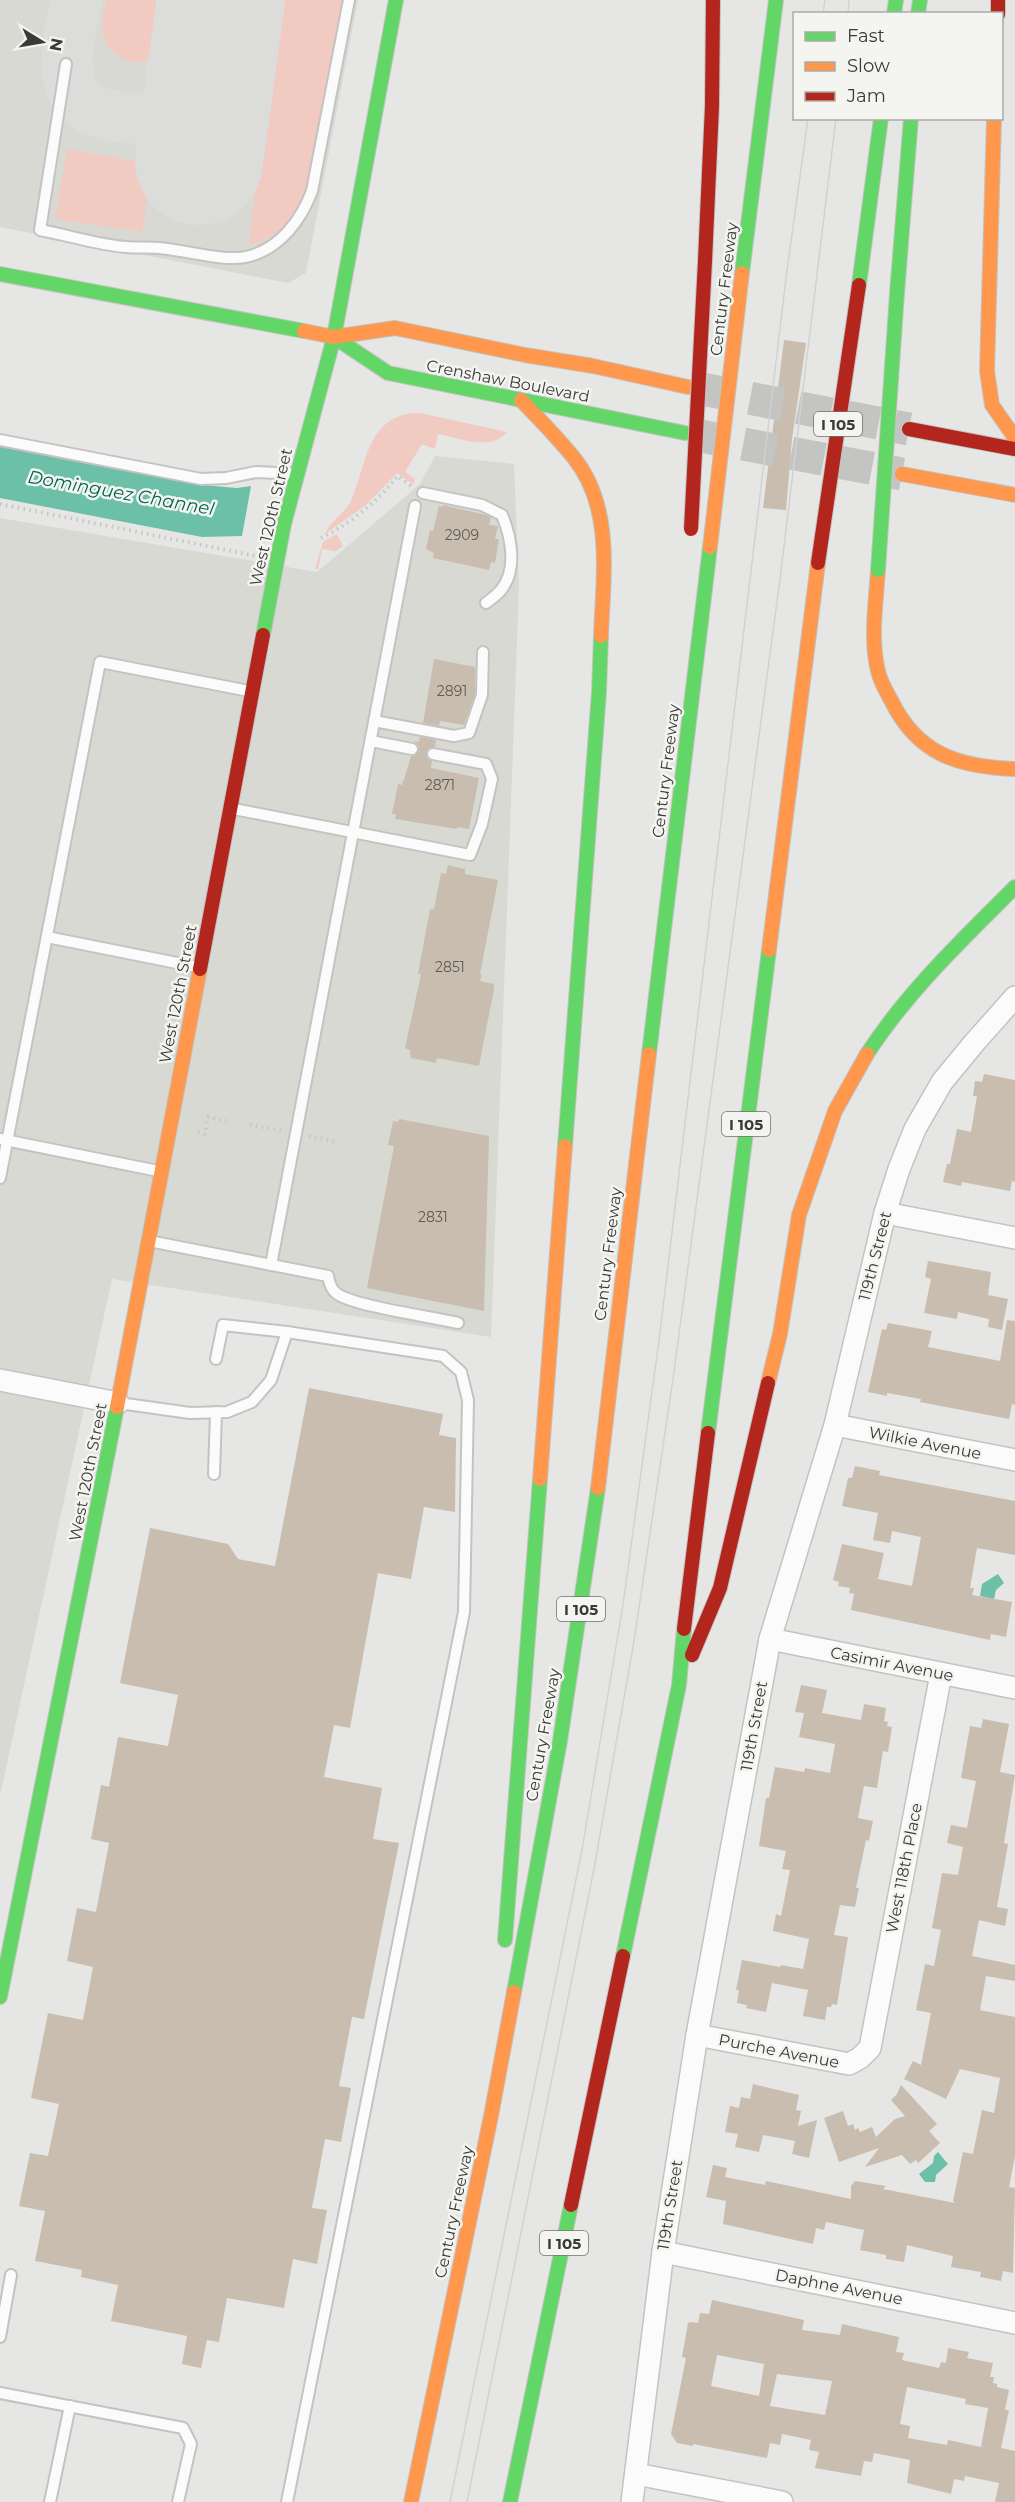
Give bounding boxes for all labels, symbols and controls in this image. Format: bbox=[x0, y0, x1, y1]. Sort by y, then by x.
north arrow bbox=[12, 12, 72, 72]
legend bbox=[793, 12, 1003, 120]
text: Fast bbox=[847, 25, 885, 47]
text: N bbox=[46, 37, 67, 53]
text: Slow bbox=[847, 55, 890, 77]
text: Jam bbox=[846, 85, 886, 107]
street label: Century Freeway bbox=[706, 221, 742, 357]
street label: Crenshaw Boulevard bbox=[425, 356, 591, 406]
road number: I 105 bbox=[814, 412, 862, 436]
street label: West 120th Street bbox=[246, 446, 296, 588]
water label: Dominguez Channel bbox=[26, 466, 216, 520]
house number: 2909 bbox=[445, 526, 479, 544]
house number: 2891 bbox=[437, 682, 467, 700]
street label: Century Freeway bbox=[648, 703, 684, 839]
house number: 2871 bbox=[425, 776, 455, 794]
street label: West 120th Street bbox=[155, 923, 201, 1065]
house number: 2851 bbox=[435, 958, 465, 976]
road number: I 105 bbox=[722, 1112, 770, 1136]
street label: Century Freeway bbox=[590, 1186, 626, 1322]
house number: 2831 bbox=[418, 1208, 448, 1226]
street label: 119th Street bbox=[855, 1209, 895, 1303]
street label: West 120th Street bbox=[65, 1401, 111, 1543]
street label: Wilkie Avenue bbox=[867, 1423, 983, 1463]
road number: I 105 bbox=[557, 1597, 605, 1621]
street label: Casimir Avenue bbox=[829, 1643, 955, 1685]
street label: Century Freeway bbox=[522, 1667, 564, 1803]
street label: 119th Street bbox=[737, 1679, 771, 1773]
street label: West 118th Place bbox=[882, 1801, 926, 1935]
street label: Purche Avenue bbox=[717, 2030, 841, 2072]
street label: Century Freeway bbox=[431, 2144, 477, 2280]
street label: 119th Street bbox=[653, 2158, 687, 2252]
road number: I 105 bbox=[540, 2231, 588, 2255]
street label: Daphne Avenue bbox=[774, 2265, 904, 2309]

